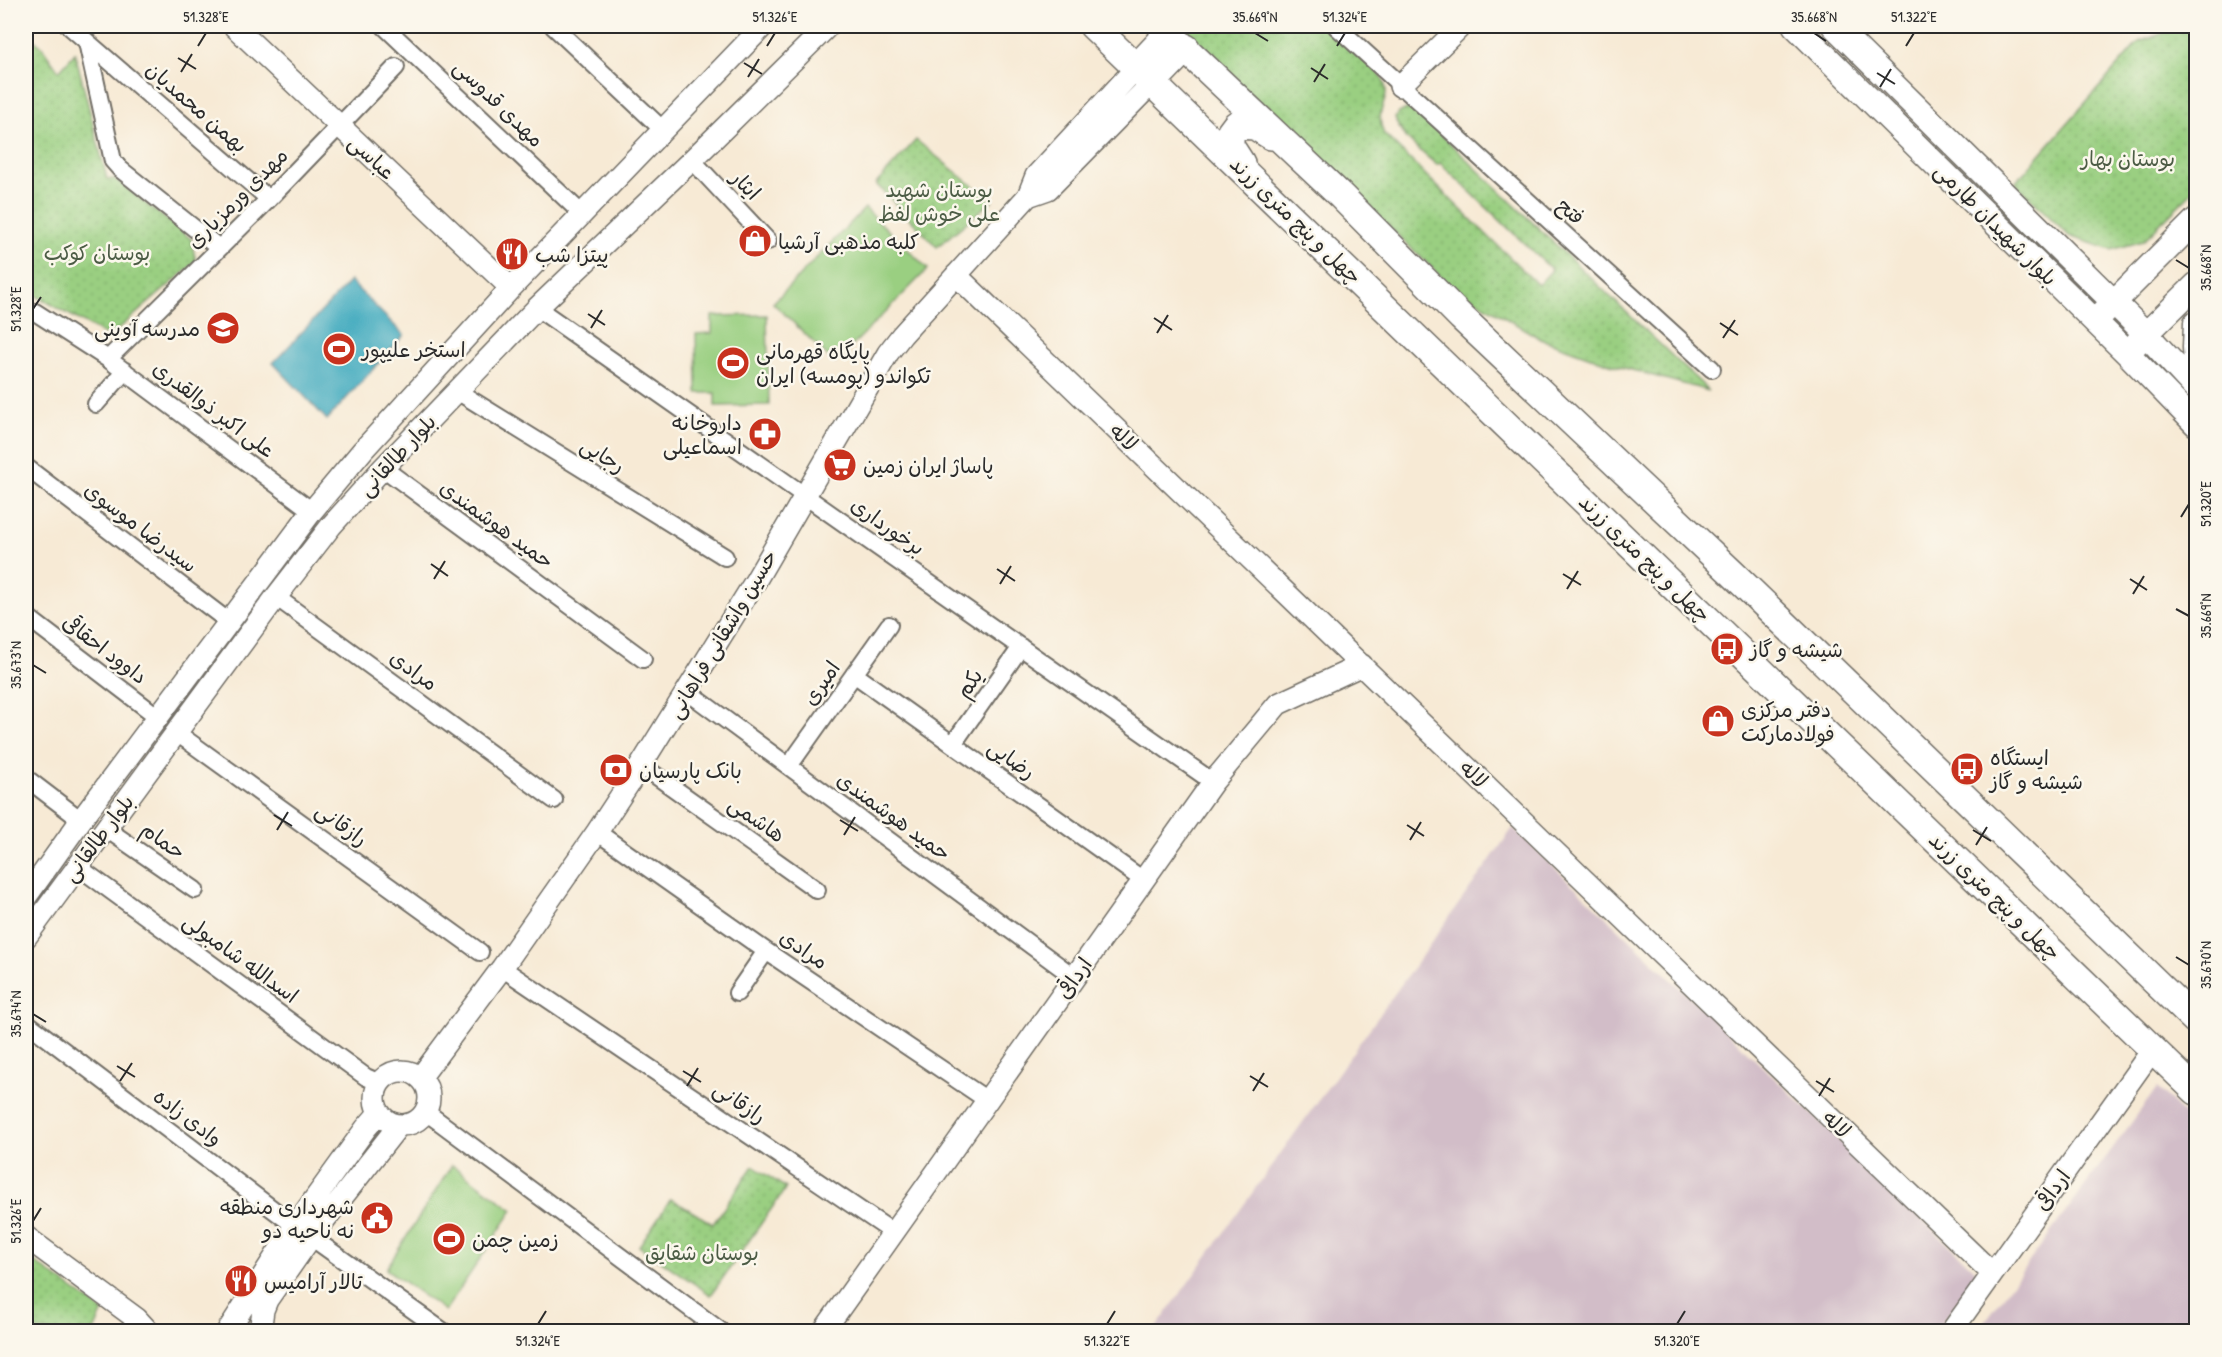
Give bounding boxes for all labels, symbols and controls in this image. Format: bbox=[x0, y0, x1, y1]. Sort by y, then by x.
text: 51.328°E bbox=[183, 6, 229, 27]
text: 51.326°E bbox=[753, 6, 798, 27]
text: 35.669°N bbox=[1232, 6, 1278, 27]
text: 51.324°E bbox=[1323, 6, 1368, 27]
text: 35.668°N bbox=[1791, 6, 1837, 27]
text: 51.322°E bbox=[1891, 6, 1937, 27]
street label: مهدی قدوسی bbox=[447, 52, 551, 154]
street label: بهمن محمدیان bbox=[140, 55, 254, 159]
street label: عباسی bbox=[342, 128, 402, 186]
street label: مهدی ورمزیاری bbox=[180, 141, 294, 255]
park label: بوستان بهار bbox=[2079, 144, 2175, 173]
street label: چهل و پنج متری زرند bbox=[1224, 149, 1368, 291]
street label: بلوار شهیدان طارمی bbox=[1928, 156, 2064, 292]
street label: ایثار bbox=[723, 162, 767, 206]
park label: بوستان شهید علی خوش لفظ bbox=[878, 175, 1000, 228]
street label: فتح bbox=[1551, 191, 1591, 231]
shop icon: کلبه مذهبی آرشیا bbox=[737, 223, 773, 259]
place label: کلبه مذهبی آرشیا bbox=[778, 227, 920, 256]
restaurant icon: پیتزا شب bbox=[494, 236, 530, 272]
park label: بوستان کوکب bbox=[44, 238, 150, 267]
place label: پیتزا شب bbox=[535, 240, 609, 269]
text: 35.668°N bbox=[2195, 245, 2216, 291]
text: 51.328°E bbox=[5, 286, 26, 332]
school or university icon: مدرسه آوینی bbox=[205, 310, 241, 346]
place label: مدرسه آوینی bbox=[94, 314, 200, 343]
sports icon: استخر علیپور bbox=[321, 331, 357, 367]
place label: استخر علیپور bbox=[360, 335, 466, 364]
place label: پایگاه قهرمانی تکواندو (پومسه) ایران bbox=[756, 337, 932, 390]
sports icon: پایگاه قهرمانی تکواندو (پومسه) ایران bbox=[715, 345, 751, 381]
street label: علی اکبر ذوالقدری bbox=[147, 353, 281, 465]
street label: بلوار طالقانی bbox=[351, 408, 443, 502]
place label: داروخانه اسماعیلی bbox=[663, 408, 742, 461]
pharmacy icon: داروخانه اسماعیلی bbox=[747, 416, 783, 452]
street label: لاله bbox=[1103, 416, 1145, 458]
street label: رجایی bbox=[575, 430, 631, 480]
supermarket icon: پاساژ ایران زمین bbox=[822, 447, 858, 483]
place label: پاساژ ایران زمین bbox=[863, 451, 994, 480]
street label: حمید هوشمندی bbox=[434, 473, 560, 575]
street label: سیدرضا موسوی bbox=[79, 475, 203, 579]
text: 51.320°E bbox=[2195, 481, 2216, 527]
street label: چهل و پنج متری زرند bbox=[1573, 487, 1717, 629]
street label: برخورداری bbox=[845, 490, 931, 562]
street label: حسین واشقانی فراهانی bbox=[660, 544, 784, 724]
text: 35.669°N bbox=[2195, 593, 2216, 639]
street label: داوود احقاقی bbox=[56, 607, 154, 691]
bus stop icon: شیشه و گاز bbox=[1709, 631, 1745, 667]
place label: شیشه و گاز bbox=[1748, 635, 1843, 664]
text: 35.673°N bbox=[5, 641, 26, 689]
street label: مرادی bbox=[384, 643, 444, 697]
street label: امیری bbox=[795, 655, 847, 711]
street label: یکم bbox=[949, 663, 991, 705]
place label: دفتر مرکزی فولادمارکت bbox=[1741, 695, 1835, 748]
shop icon: دفتر مرکزی فولادمارکت bbox=[1700, 703, 1736, 739]
street label: رضایی bbox=[982, 732, 1042, 786]
place label: ایستگاه شیشه و گاز bbox=[1988, 743, 2083, 796]
bus stop icon: ایستگاه شیشه و گاز bbox=[1949, 751, 1985, 787]
bank icon: بانک پارسیان bbox=[598, 752, 634, 788]
street label: لاله bbox=[1453, 753, 1495, 795]
place label: بانک پارسیان bbox=[639, 756, 742, 785]
street label: حمید هوشمندی bbox=[831, 765, 957, 867]
street label: بلوار طالقانی bbox=[56, 788, 140, 888]
street label: هاشمی bbox=[723, 789, 791, 849]
street label: رازقانی bbox=[310, 795, 374, 853]
street label: حمام bbox=[134, 814, 191, 867]
street label: چهل و پنج متری زرند bbox=[1923, 825, 2067, 967]
street label: اسدالله شامبولی bbox=[177, 906, 305, 1010]
street label: مرادی bbox=[774, 922, 834, 976]
text: 35.670°N bbox=[2195, 941, 2216, 989]
street label: ارداقی bbox=[1049, 951, 1099, 1005]
text: 35.674°N bbox=[5, 991, 26, 1037]
street label: رازقانی bbox=[708, 1074, 772, 1130]
street label: وادی زاده bbox=[147, 1081, 229, 1153]
street label: لاله bbox=[1816, 1103, 1858, 1145]
street label: ارداقی bbox=[2027, 1163, 2077, 1217]
place label: شهرداری منطقه نه ناحیه دو bbox=[220, 1192, 354, 1245]
text: 51.326°E bbox=[5, 1198, 26, 1243]
public building icon: شهرداری منطقه نه ناحیه دو bbox=[359, 1200, 395, 1236]
sports icon: زمین چمن bbox=[431, 1221, 467, 1257]
place label: زمین چمن bbox=[472, 1225, 559, 1254]
park label: بوستان شقایق bbox=[645, 1238, 759, 1267]
restaurant icon: تالار آرامیس bbox=[223, 1263, 259, 1299]
place label: تالار آرامیس bbox=[264, 1267, 363, 1296]
text: 51.324°E bbox=[516, 1330, 561, 1351]
text: 51.322°E bbox=[1084, 1330, 1130, 1351]
text: 51.320°E bbox=[1654, 1330, 1700, 1351]

